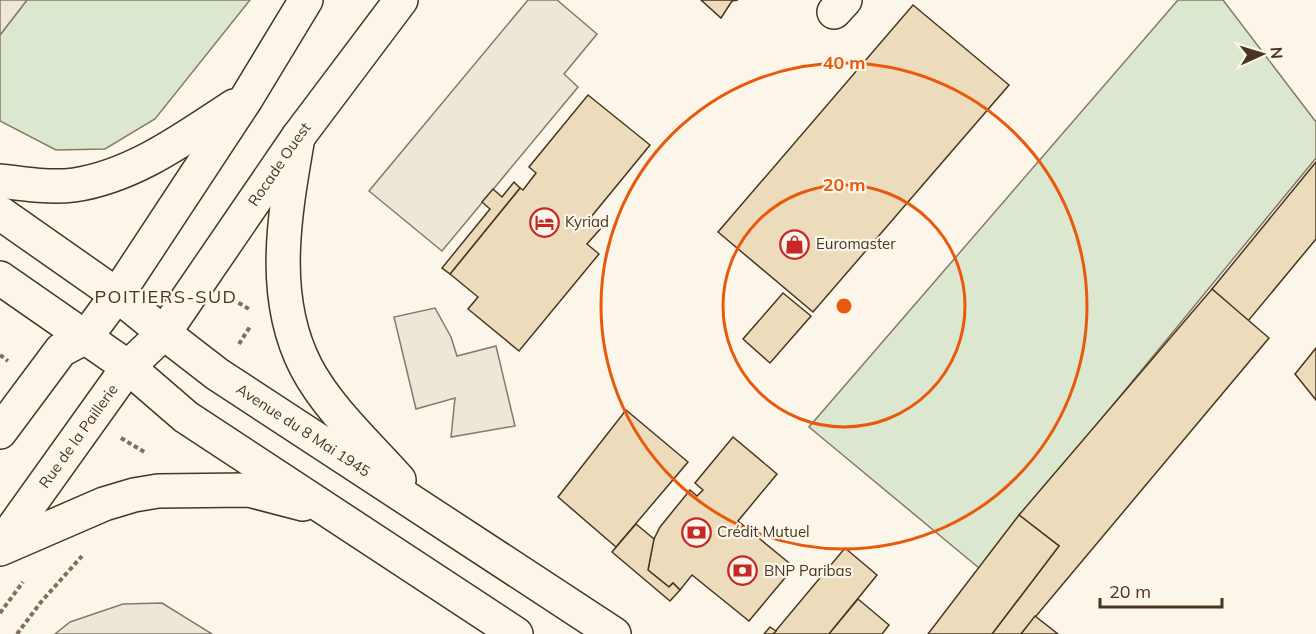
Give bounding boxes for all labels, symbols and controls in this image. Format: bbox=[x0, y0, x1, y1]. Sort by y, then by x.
north arrow bbox=[1232, 24, 1292, 84]
text: N bbox=[1267, 46, 1287, 60]
text: 40 m bbox=[823, 51, 865, 74]
street label: Rocade Ouest bbox=[244, 118, 315, 210]
text: 20 m bbox=[823, 173, 865, 196]
hotel icon: Kyriad bbox=[528, 206, 560, 238]
place label: Kyriad bbox=[565, 212, 609, 231]
shop icon: Euromaster bbox=[779, 228, 811, 260]
place label: Euromaster bbox=[816, 234, 896, 253]
district label: POITIERS-SUD bbox=[94, 285, 238, 308]
centre of rings bbox=[834, 296, 854, 316]
street label: Avenue du 8 Mai 1945 bbox=[233, 379, 374, 481]
street label: Rue de la Paillerie bbox=[35, 380, 122, 492]
bank icon: Crédit Mutuel bbox=[680, 516, 712, 548]
place label: Crédit Mutuel bbox=[717, 522, 810, 541]
bank icon: BNP Paribas bbox=[727, 555, 759, 587]
place label: BNP Paribas bbox=[764, 561, 852, 580]
scale bar bbox=[1100, 571, 1222, 609]
text: 20 m bbox=[1109, 580, 1151, 603]

